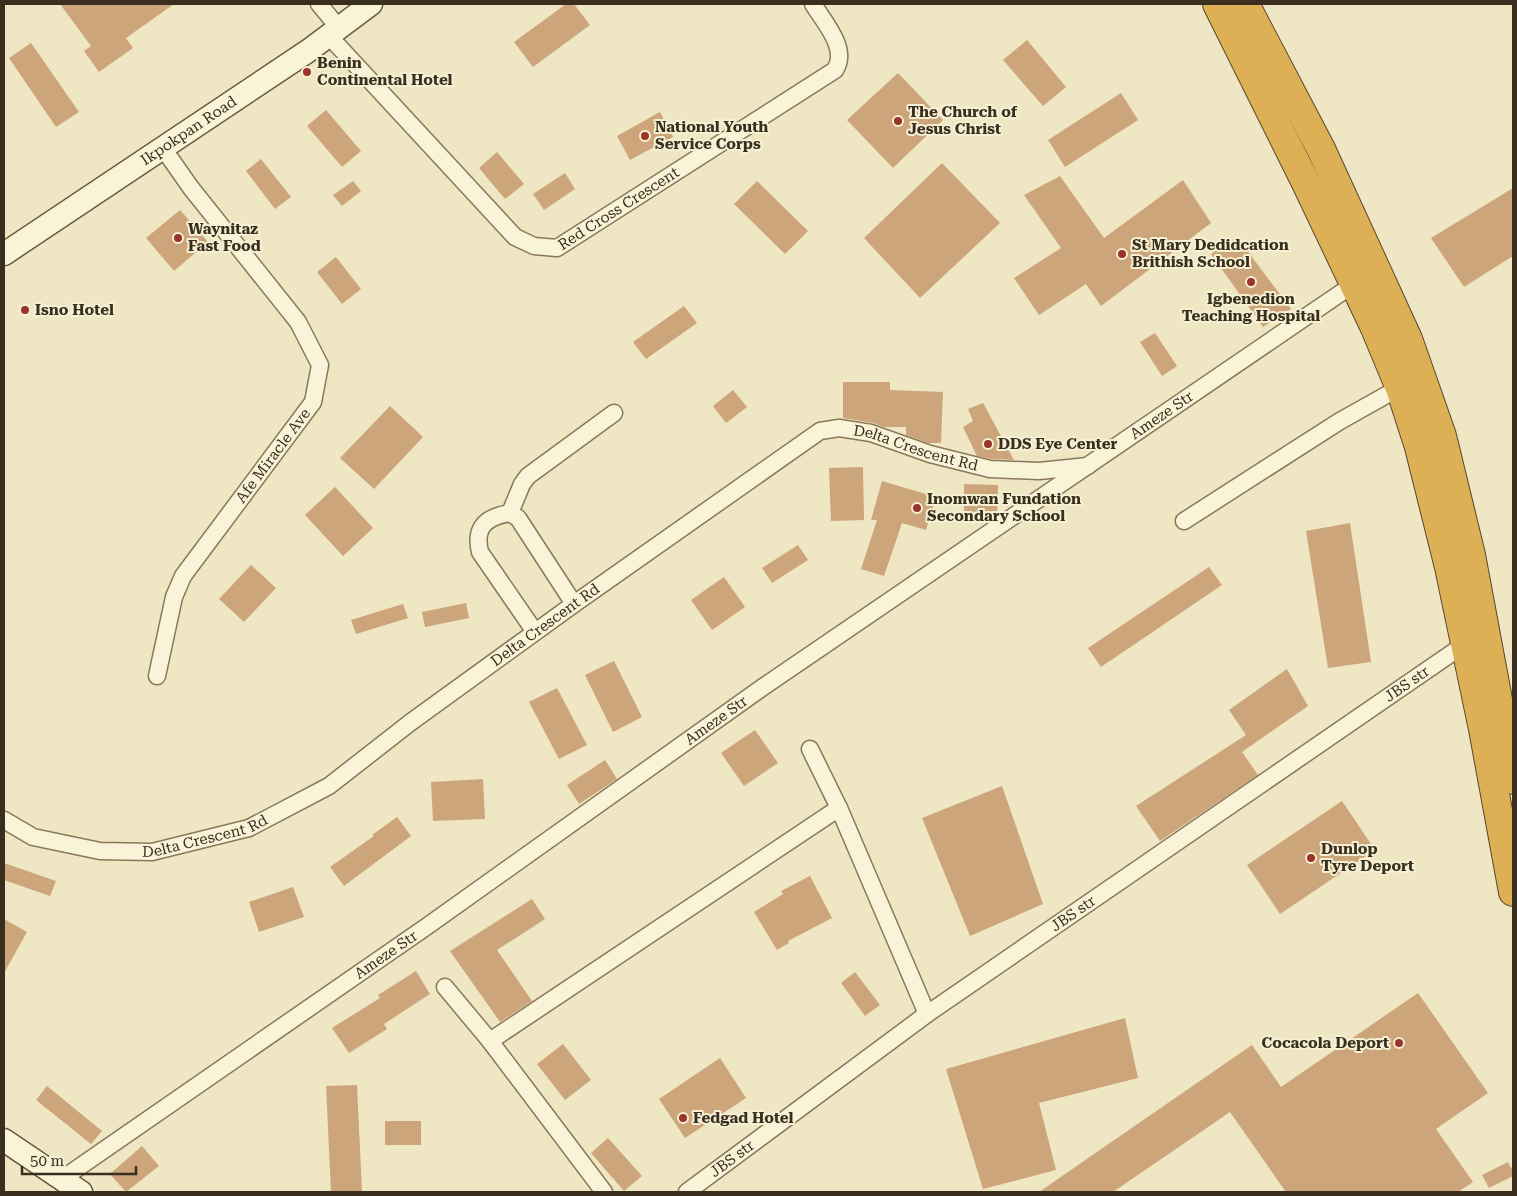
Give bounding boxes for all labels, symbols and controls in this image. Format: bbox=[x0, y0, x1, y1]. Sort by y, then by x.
place label: Benin Continental Hotel bbox=[317, 54, 453, 89]
marker: Benin Continental Hotel bbox=[301, 66, 313, 78]
street label: Ikpokpan Road bbox=[137, 92, 240, 169]
place label: The Church of Jesus Christ bbox=[908, 103, 1018, 138]
marker: The Church of Jesus Christ bbox=[892, 115, 904, 127]
place label: National Youth Service Corps bbox=[655, 118, 768, 153]
marker: National Youth Service Corps bbox=[639, 130, 651, 142]
street label: Red Cross Crescent bbox=[555, 163, 683, 254]
place label: Waynitaz Fast Food bbox=[188, 220, 261, 255]
marker: Waynitaz Fast Food bbox=[172, 232, 184, 244]
place label: St Mary Dedidcation Brithish School bbox=[1132, 236, 1289, 271]
marker: St Mary Dedidcation Brithish School bbox=[1116, 248, 1128, 260]
marker: Igbenedion Teaching Hospital bbox=[1245, 276, 1257, 288]
place label: Igbenedion Teaching Hospital bbox=[1182, 290, 1320, 325]
place label: Isno Hotel bbox=[35, 301, 114, 319]
marker: Isno Hotel bbox=[19, 304, 31, 316]
street label: Ameze Str bbox=[1127, 387, 1197, 443]
street label: Afe Miracle Ave bbox=[232, 405, 314, 506]
street label: Delta Crescent Rd bbox=[852, 421, 980, 475]
place label: DDS Eye Center bbox=[998, 435, 1117, 453]
marker: DDS Eye Center bbox=[982, 438, 994, 450]
place label: Inomwan Fundation Secondary School bbox=[927, 490, 1081, 525]
marker: Inomwan Fundation Secondary School bbox=[911, 502, 923, 514]
street label: Delta Crescent Rd bbox=[487, 580, 603, 670]
street label: JBS str bbox=[1381, 662, 1433, 706]
street label: Ameze Str bbox=[681, 692, 751, 749]
street label: Delta Crescent Rd bbox=[142, 811, 271, 861]
place label: Dunlop Tyre Deport bbox=[1321, 840, 1414, 875]
marker: Dunlop Tyre Deport bbox=[1305, 852, 1317, 864]
street label: JBS str bbox=[1047, 892, 1099, 935]
street label: Ameze Str bbox=[351, 927, 421, 983]
place label: Cocacola Deport bbox=[1262, 1034, 1389, 1052]
marker: Cocacola Deport bbox=[1393, 1037, 1405, 1049]
place label: Fedgad Hotel bbox=[693, 1109, 794, 1127]
marker: Fedgad Hotel bbox=[677, 1112, 689, 1124]
street label: JBS str bbox=[706, 1136, 758, 1181]
scale bar bbox=[22, 1144, 136, 1176]
text: 50 m bbox=[30, 1152, 65, 1170]

